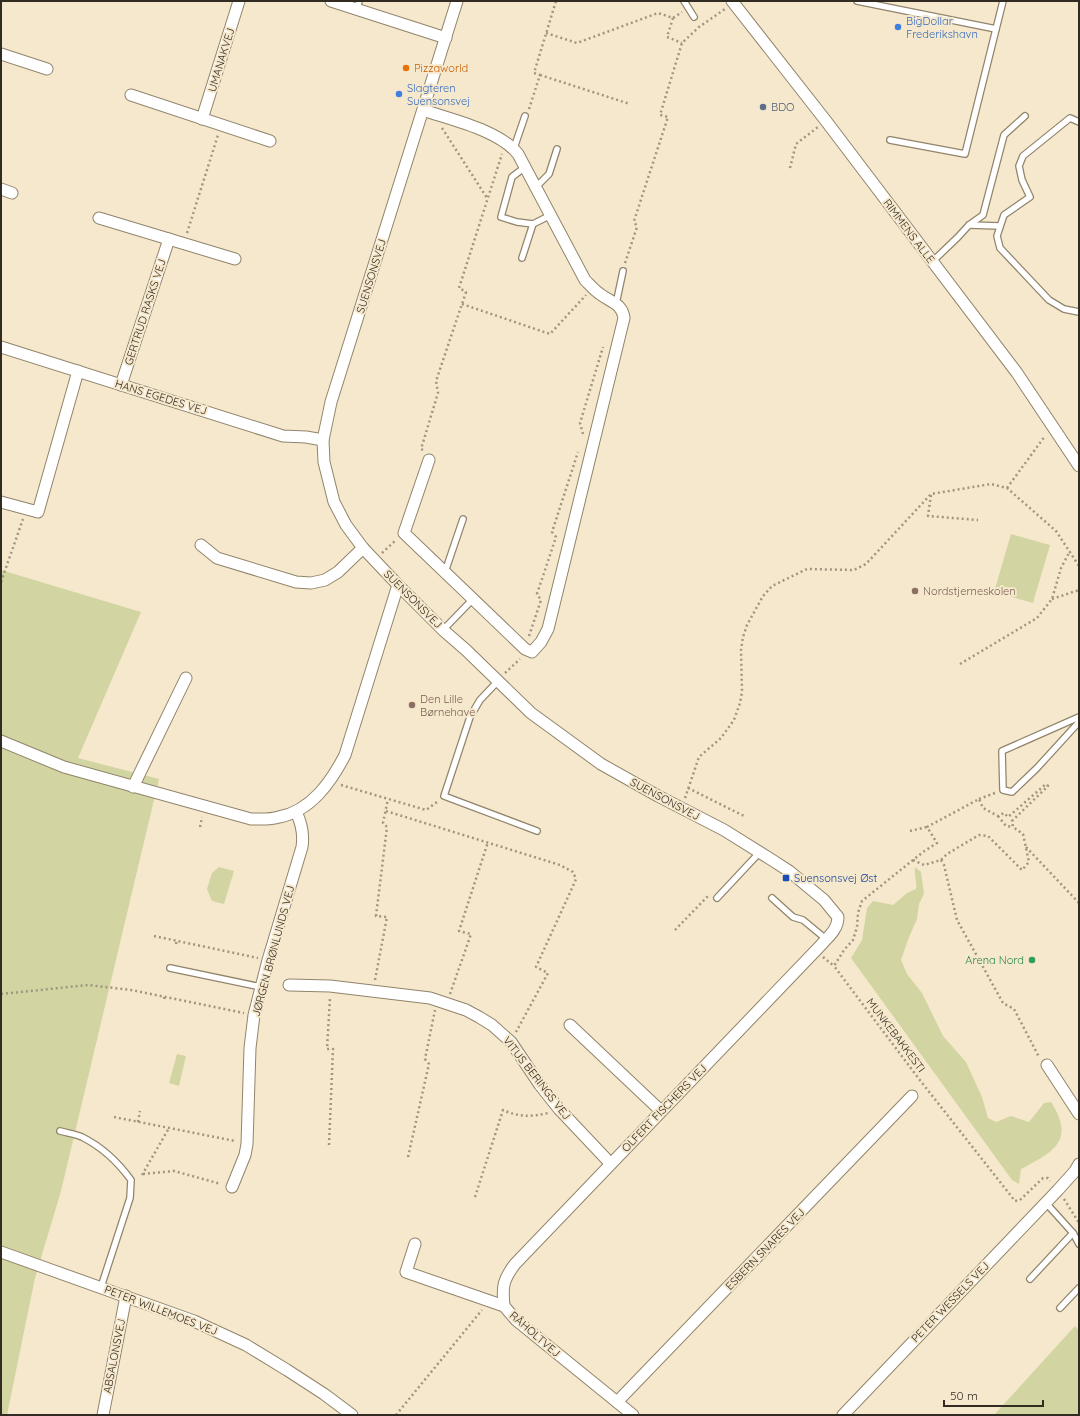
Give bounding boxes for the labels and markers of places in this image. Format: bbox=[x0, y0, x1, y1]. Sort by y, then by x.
place label: BigDollar Frederikshavn bbox=[906, 14, 978, 41]
marker: BigDollar Frederikshavn bbox=[893, 22, 903, 32]
place label: Pizzaworld bbox=[414, 61, 468, 75]
marker: Pizzaworld bbox=[401, 63, 411, 73]
place label: Slagteren Suensonsvej bbox=[407, 81, 470, 108]
marker: Slagteren Suensonsvej bbox=[394, 89, 404, 99]
place label: BDO bbox=[771, 100, 795, 114]
marker: BDO bbox=[758, 102, 768, 112]
place label: Nordstjerneskolen bbox=[923, 584, 1016, 598]
marker: Nordstjerneskolen bbox=[910, 586, 920, 596]
place label: Den Lille Børnehave bbox=[420, 692, 475, 719]
marker: Den Lille Børnehave bbox=[407, 700, 417, 710]
place label: Suensonsvej Øst bbox=[794, 871, 877, 885]
marker: Suensonsvej Øst bbox=[781, 873, 791, 883]
place label: Arena Nord bbox=[965, 953, 1024, 967]
marker: Arena Nord bbox=[1027, 955, 1037, 965]

